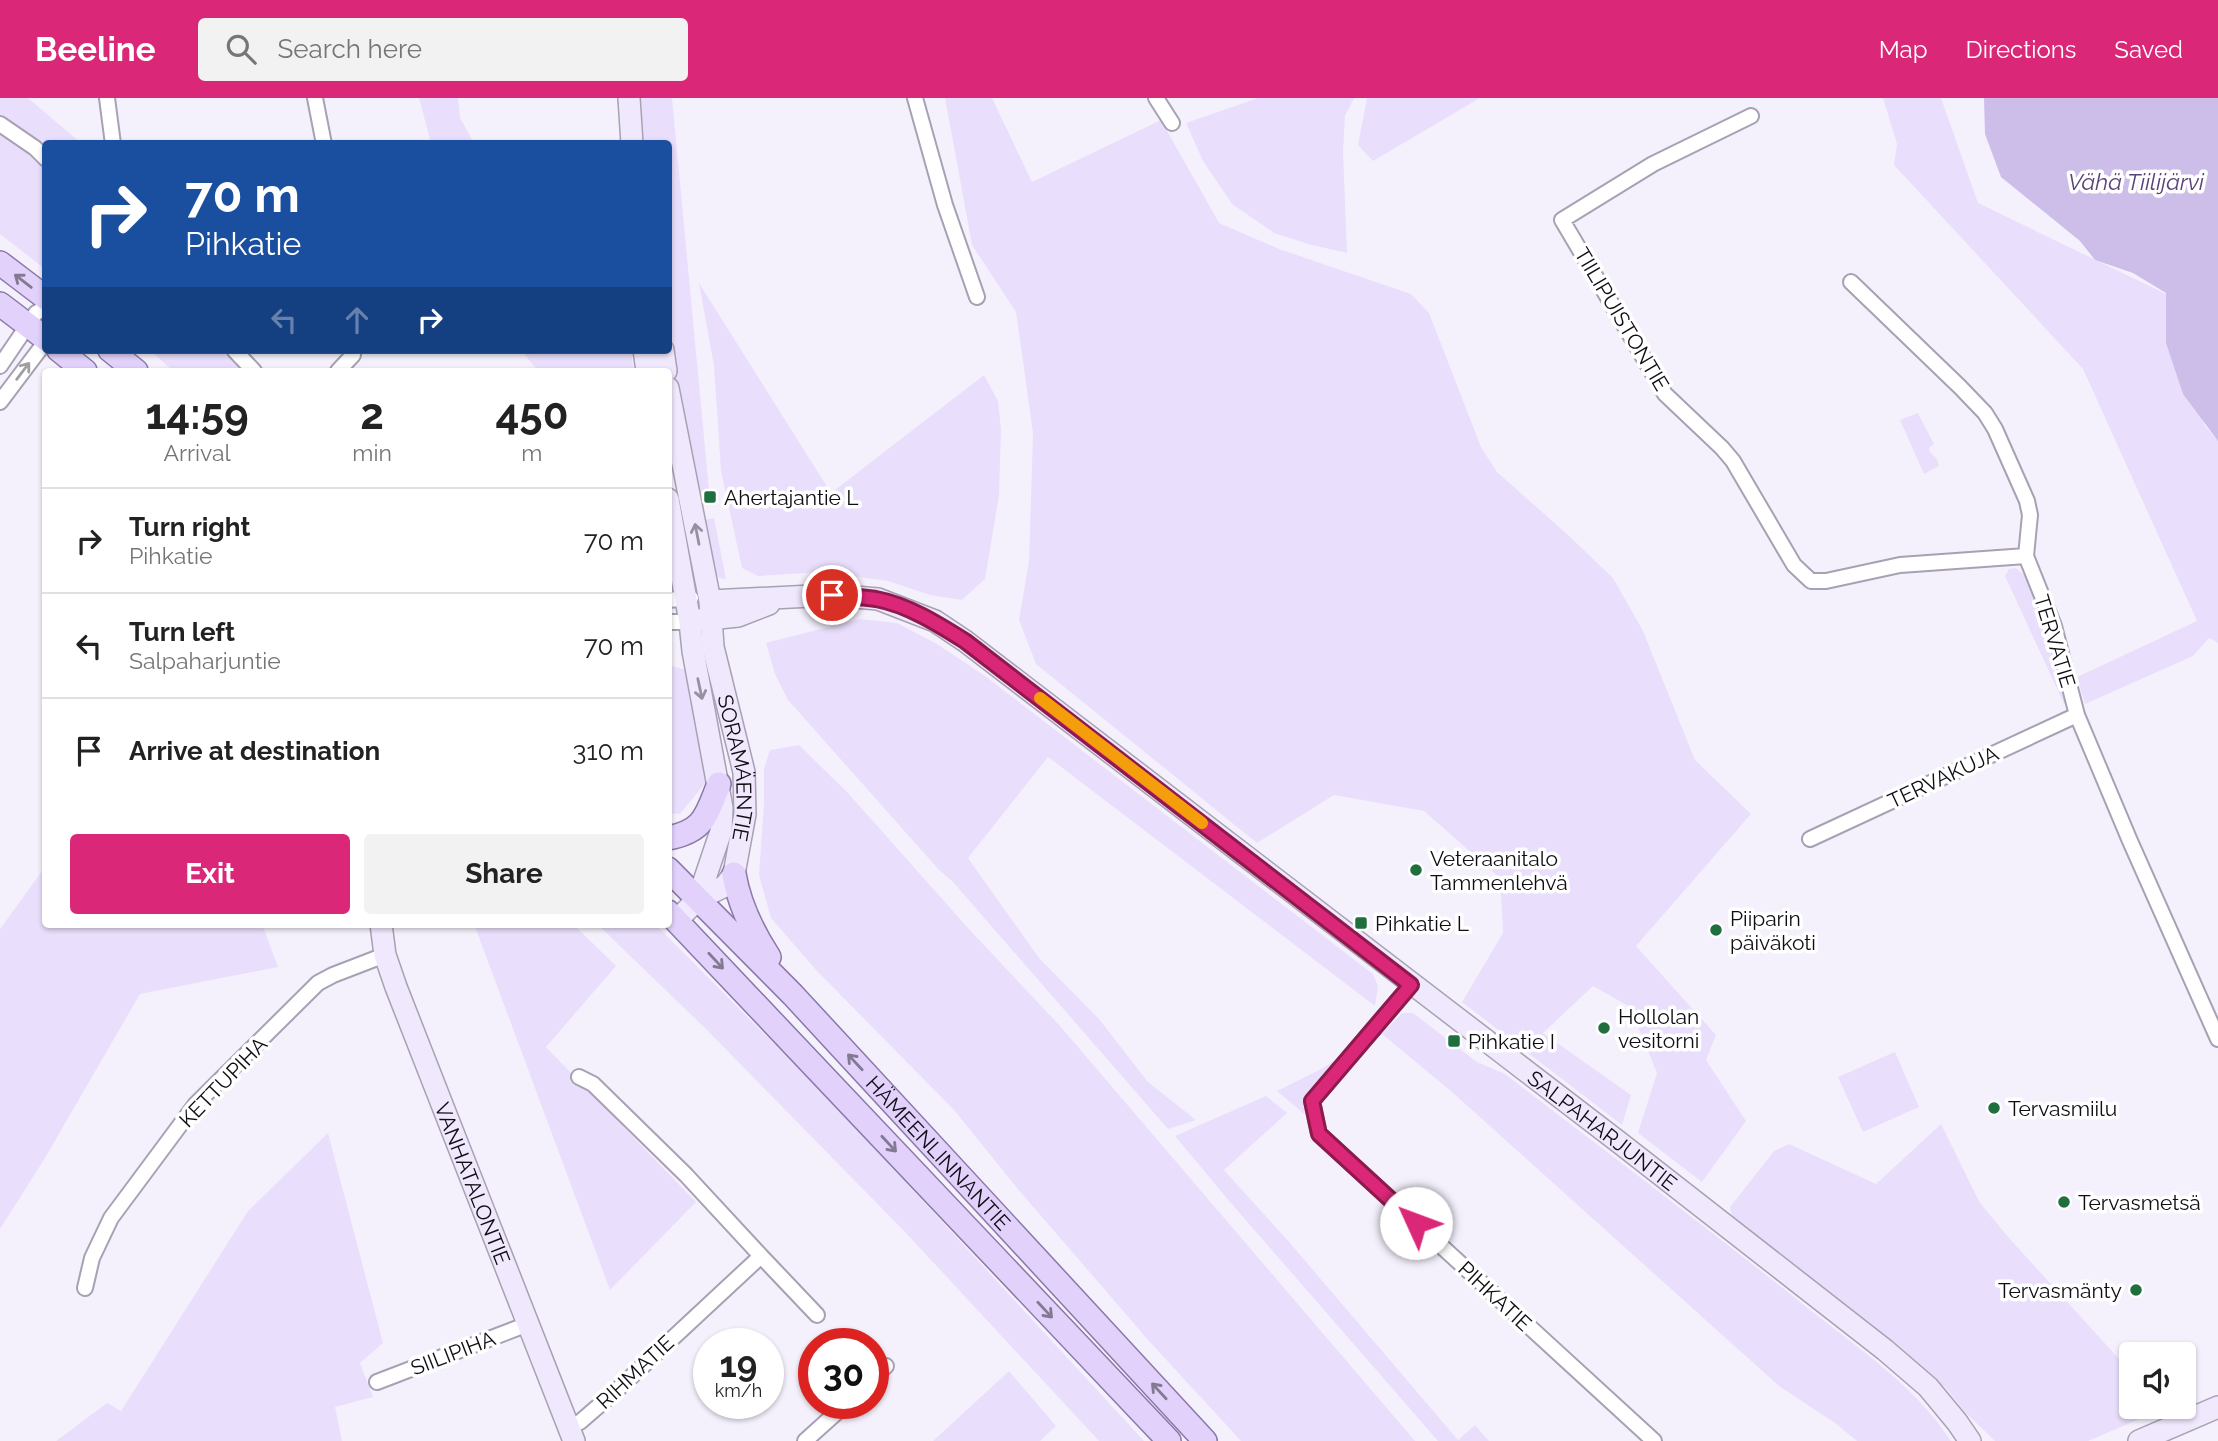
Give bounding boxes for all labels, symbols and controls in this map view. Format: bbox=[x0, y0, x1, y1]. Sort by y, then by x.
search box bbox=[198, 18, 688, 81]
text: Beeline bbox=[35, 30, 156, 69]
icon: search bbox=[222, 30, 260, 68]
text: Search here bbox=[278, 34, 422, 64]
text: Map bbox=[1879, 35, 1928, 64]
text: Directions bbox=[1966, 35, 2076, 64]
text: Saved bbox=[2114, 35, 2183, 64]
text: 70 m bbox=[185, 166, 300, 223]
icon: right bbox=[70, 168, 161, 259]
water label: Vähä Tiilijärvi bbox=[2068, 168, 2205, 195]
text: Pihkatie bbox=[185, 225, 301, 262]
street label: TIILIPUISTONTIE bbox=[1569, 243, 1675, 395]
one-way arrow bbox=[14, 273, 33, 288]
icon: left bbox=[265, 301, 303, 339]
icon: ahead bbox=[338, 301, 376, 339]
icon: right bbox=[411, 301, 449, 339]
one-way arrow bbox=[15, 362, 30, 381]
text: 14:59 bbox=[146, 390, 249, 439]
text: 2 bbox=[360, 390, 384, 439]
text: 450 bbox=[495, 390, 568, 439]
text: Arrival bbox=[163, 439, 231, 466]
text: min bbox=[352, 439, 392, 466]
text: m bbox=[521, 439, 542, 466]
place label: Ahertajantie L bbox=[724, 485, 858, 510]
marker: Ahertajantie L bbox=[702, 489, 718, 505]
text: Turn right bbox=[129, 512, 250, 542]
icon: right bbox=[70, 522, 108, 560]
one-way arrow bbox=[689, 523, 703, 546]
text: 70 m bbox=[584, 526, 644, 556]
text: Pihkatie bbox=[129, 542, 213, 569]
pin bbox=[802, 565, 862, 625]
icon: arrive bbox=[813, 576, 851, 614]
street label: TERVATIE bbox=[2029, 592, 2081, 690]
text: Turn left bbox=[129, 617, 235, 647]
icon: left bbox=[70, 627, 108, 665]
text: 70 m bbox=[584, 631, 644, 661]
text: Salpaharjuntie bbox=[129, 647, 281, 674]
one-way arrow bbox=[694, 677, 708, 700]
street label: SORAMÄENTIE bbox=[713, 692, 758, 843]
icon: arrive bbox=[70, 732, 108, 770]
text: Arrive at destination bbox=[129, 736, 380, 766]
text: 310 m bbox=[573, 736, 644, 766]
street label: TERVAKUJA bbox=[1884, 741, 2002, 813]
button: Exit bbox=[70, 834, 350, 914]
button: Share bbox=[364, 834, 644, 914]
place label: Veteraanitalo Tammenlehvä bbox=[1430, 846, 1568, 895]
marker: Veteraanitalo Tammenlehvä bbox=[1408, 862, 1424, 878]
place label: Piiparin päiväkoti bbox=[1730, 906, 1816, 955]
place label: Pihkatie L bbox=[1375, 911, 1469, 936]
marker: Pihkatie L bbox=[1353, 915, 1369, 931]
marker: Piiparin päiväkoti bbox=[1708, 922, 1724, 938]
one-way arrow bbox=[708, 952, 725, 969]
place label: Hollolan vesitorni bbox=[1618, 1004, 1699, 1053]
marker: Hollolan vesitorni bbox=[1596, 1020, 1612, 1036]
place label: Pihkatie I bbox=[1468, 1029, 1555, 1054]
street label: KETTUPIHA bbox=[174, 1032, 272, 1132]
marker: Pihkatie I bbox=[1446, 1033, 1462, 1049]
one-way arrow bbox=[847, 1053, 863, 1071]
street label: SALPAHARJUNTIE bbox=[1523, 1065, 1682, 1195]
street label: HÄMEENLINNANTIE bbox=[861, 1070, 1016, 1235]
place label: Tervasmiilu bbox=[2008, 1096, 2117, 1121]
street label: VANHATALONTIE bbox=[430, 1099, 516, 1268]
marker: Tervasmiilu bbox=[1986, 1100, 2002, 1116]
one-way arrow bbox=[881, 1135, 898, 1152]
position arrow bbox=[1379, 1186, 1453, 1260]
place label: Tervasmetsä bbox=[2078, 1190, 2201, 1215]
marker: Tervasmetsä bbox=[2056, 1194, 2072, 1210]
street label: PIHKATIE bbox=[1453, 1256, 1537, 1336]
place label: Tervasmänty bbox=[1998, 1278, 2122, 1303]
marker: Tervasmänty bbox=[2128, 1282, 2144, 1298]
one-way arrow bbox=[1037, 1301, 1054, 1318]
street label: SIILIPIHA bbox=[407, 1325, 499, 1381]
speed limit sign: 30 bbox=[798, 1328, 889, 1419]
street label: RIHMATIE bbox=[591, 1330, 679, 1414]
map controls bbox=[2119, 1342, 2196, 1419]
button: sound bbox=[2119, 1342, 2196, 1419]
text: 19 bbox=[720, 1344, 757, 1385]
text: km/h bbox=[715, 1380, 762, 1401]
one-way arrow bbox=[1151, 1382, 1167, 1400]

